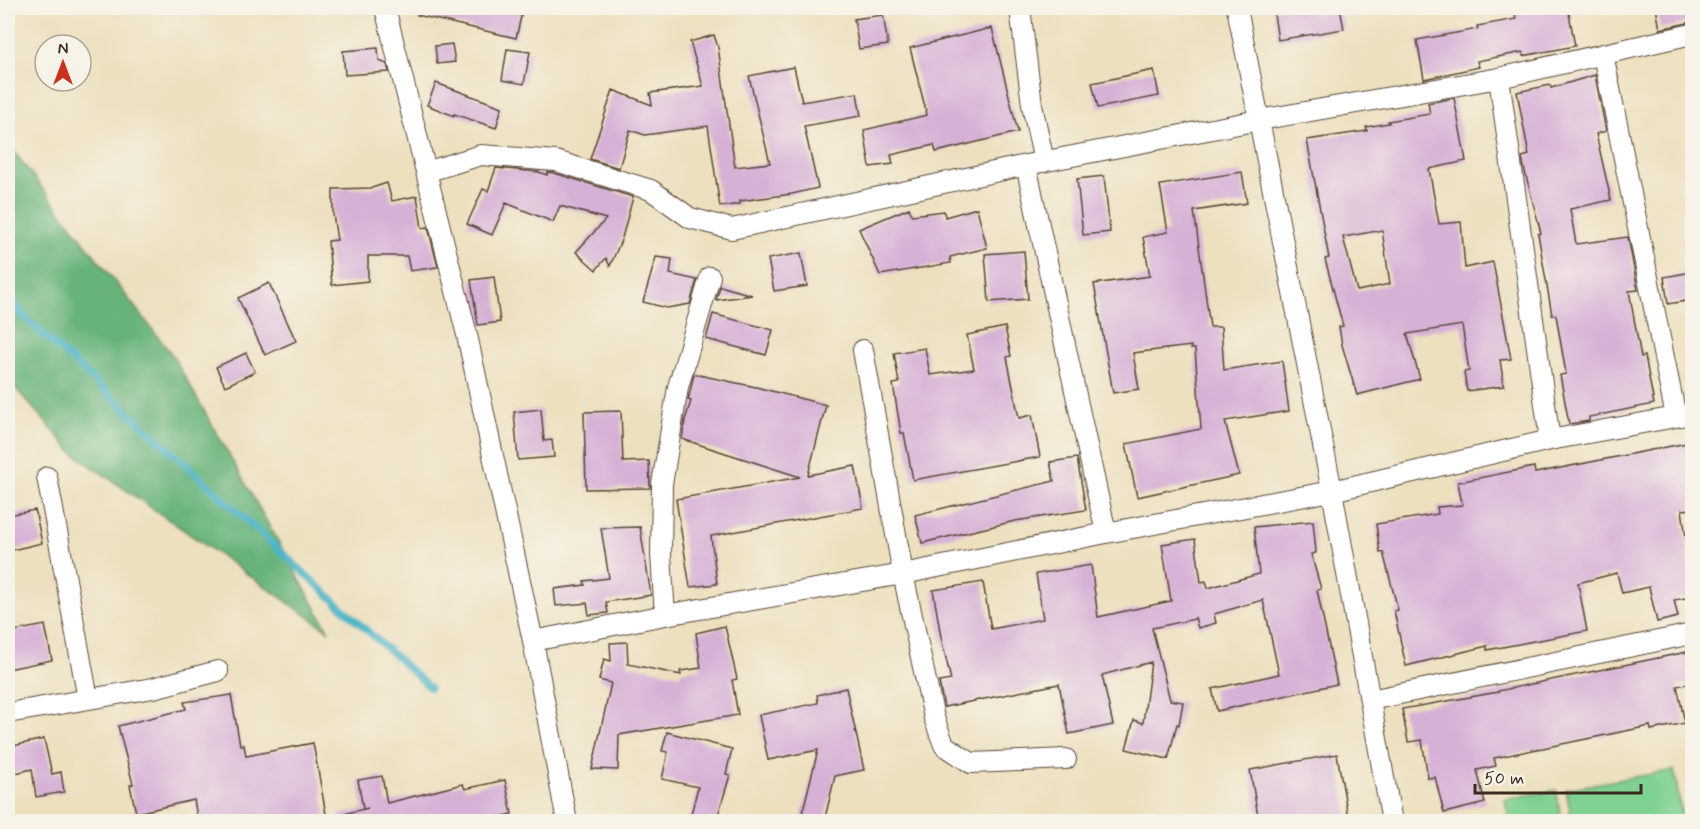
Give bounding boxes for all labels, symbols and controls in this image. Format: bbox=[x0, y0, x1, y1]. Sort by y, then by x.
north arrow bbox=[33, 33, 93, 93]
text: N bbox=[58, 39, 68, 60]
scale bar bbox=[1475, 757, 1642, 795]
text: 50 m bbox=[1484, 767, 1524, 791]

